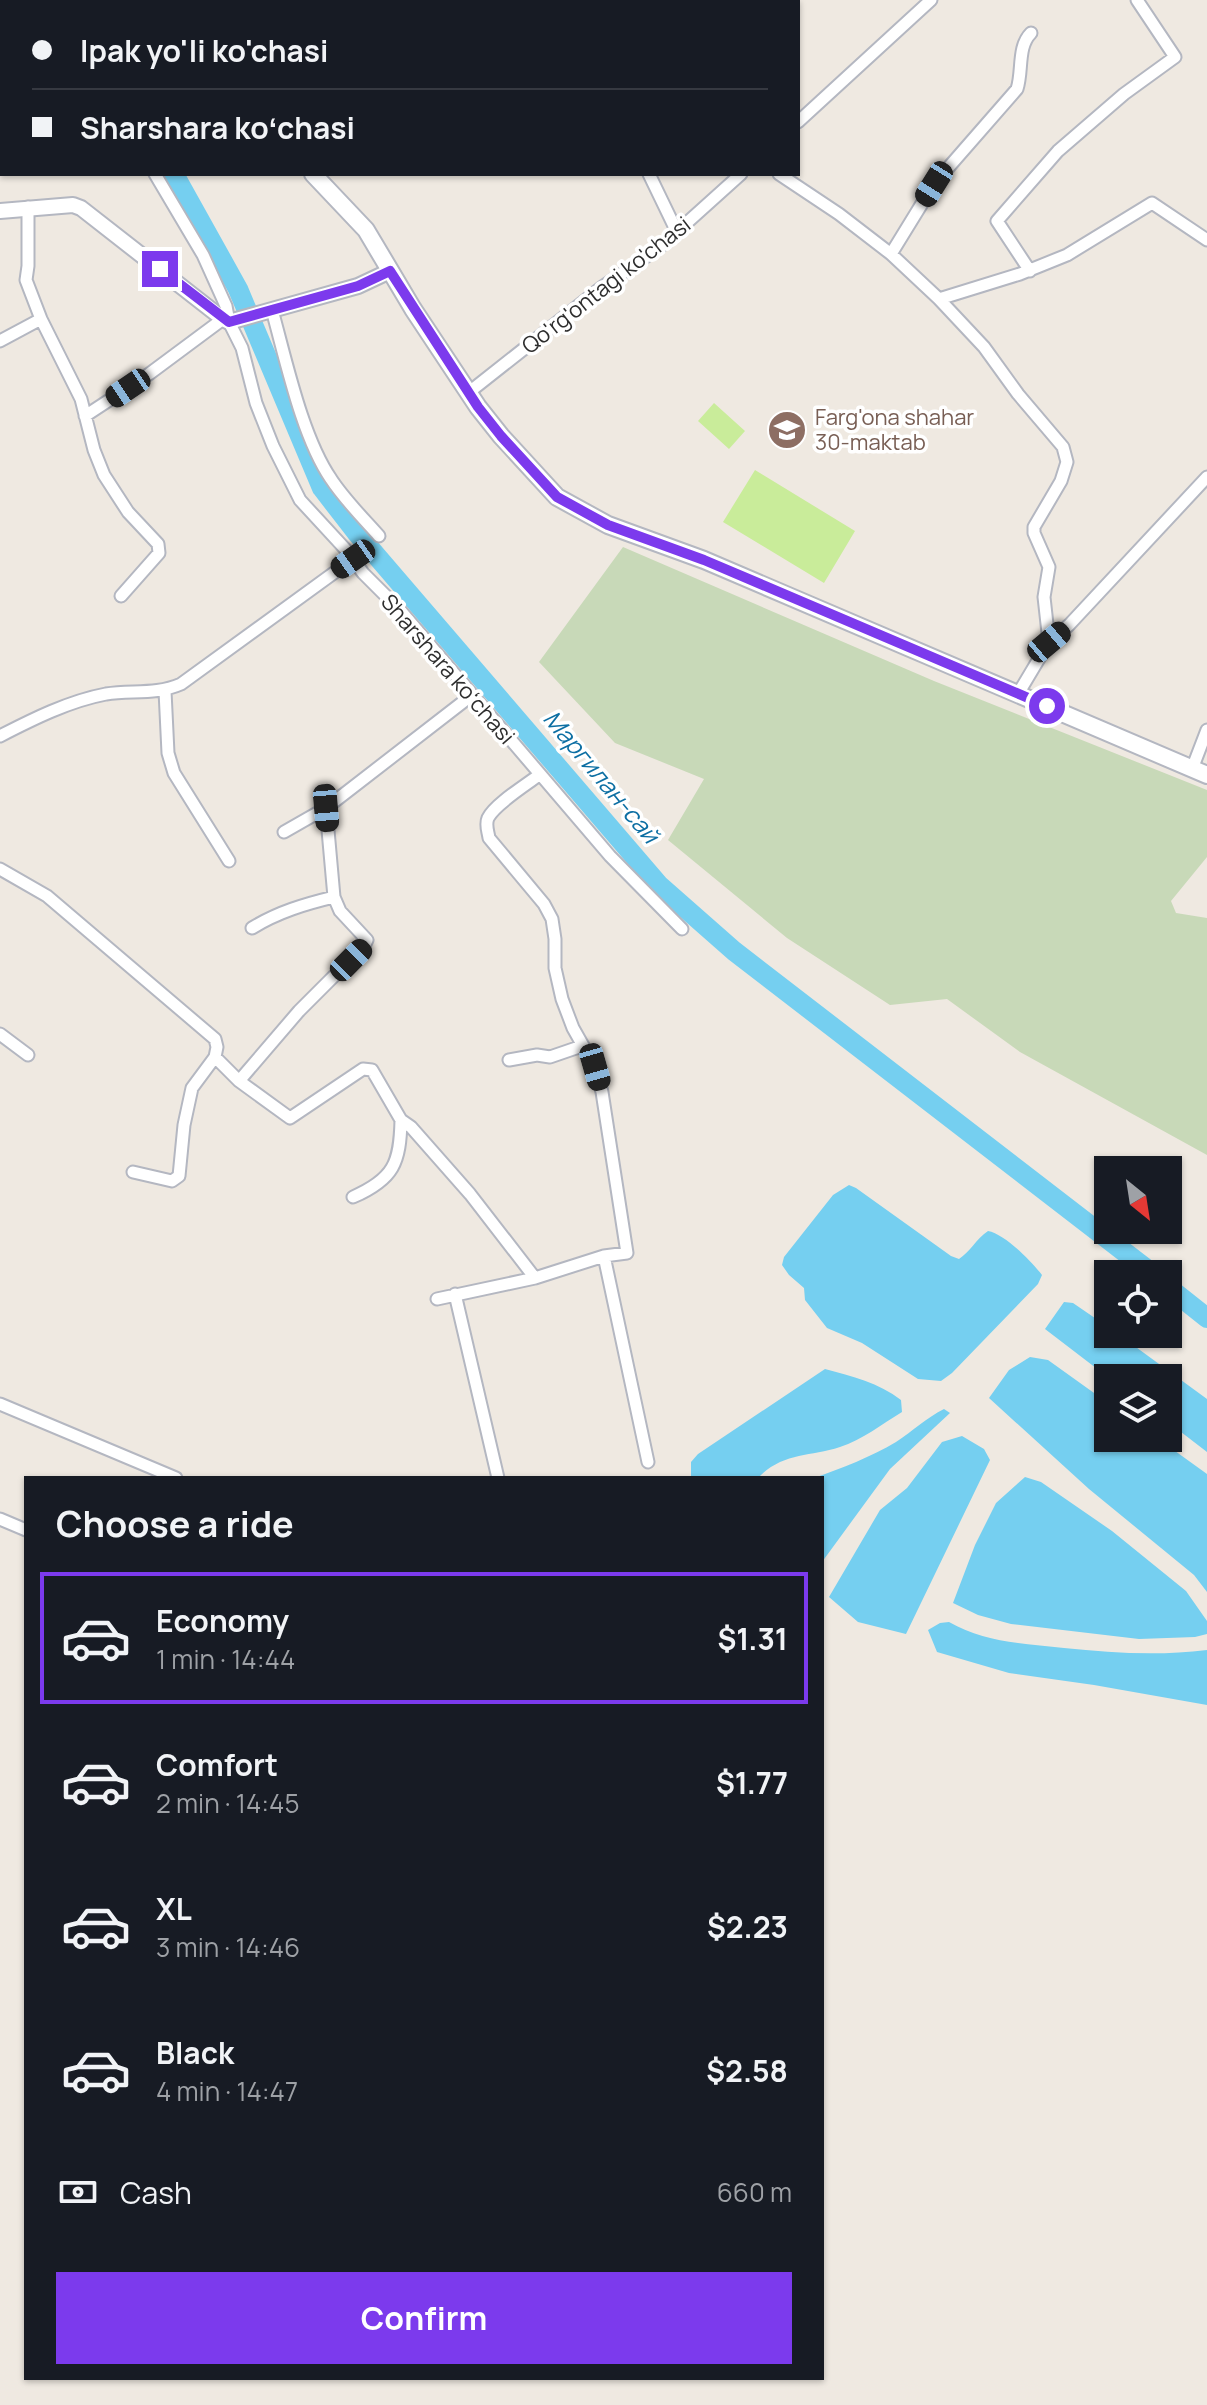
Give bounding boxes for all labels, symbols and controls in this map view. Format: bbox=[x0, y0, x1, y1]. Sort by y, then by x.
text: Ipak yo'li ko'chasi bbox=[80, 30, 328, 71]
text: Sharshara koʻchasi bbox=[80, 107, 355, 148]
car bbox=[911, 157, 957, 211]
street label: Qo'rg'ontagi ko'chasi bbox=[515, 210, 697, 360]
route end bbox=[142, 251, 178, 287]
car bbox=[101, 365, 155, 411]
place label: Farg'ona shahar 30-maktab bbox=[815, 402, 974, 457]
school or university icon: Farg'ona shahar 30-maktab bbox=[766, 409, 808, 451]
car bbox=[326, 535, 380, 583]
street label: Sharshara koʻchasi bbox=[374, 587, 522, 751]
car bbox=[1023, 617, 1075, 667]
route start bbox=[1029, 688, 1065, 724]
water label: Маргилан-сай bbox=[537, 703, 669, 851]
car bbox=[312, 783, 340, 833]
car bbox=[326, 935, 376, 985]
car bbox=[577, 1041, 613, 1093]
north arrow bbox=[1094, 1156, 1182, 1244]
map controls bbox=[1094, 1156, 1182, 1452]
button: locate bbox=[1094, 1260, 1182, 1348]
button: layers bbox=[1094, 1364, 1182, 1452]
text: Choose a ride bbox=[56, 1499, 294, 1548]
text: Economy bbox=[156, 1600, 289, 1641]
icon: car bbox=[60, 1602, 132, 1674]
text: $1.31 bbox=[718, 1618, 788, 1659]
text: 1 min · 14:44 bbox=[156, 1641, 295, 1677]
text: Comfort bbox=[156, 1744, 278, 1785]
icon: car bbox=[60, 1746, 132, 1818]
text: $1.77 bbox=[716, 1762, 788, 1803]
text: 2 min · 14:45 bbox=[156, 1785, 299, 1821]
text: XL bbox=[156, 1888, 192, 1929]
icon: car bbox=[60, 1890, 132, 1962]
text: $2.23 bbox=[707, 1906, 788, 1947]
text: 3 min · 14:46 bbox=[156, 1929, 300, 1965]
text: Black bbox=[156, 2032, 234, 2073]
icon: car bbox=[60, 2034, 132, 2106]
text: $2.58 bbox=[706, 2050, 788, 2091]
text: 4 min · 14:47 bbox=[156, 2073, 298, 2109]
icon: cash bbox=[56, 2170, 100, 2214]
text: Cash bbox=[120, 2172, 192, 2213]
text: 660 m bbox=[717, 2174, 792, 2210]
button: Confirm bbox=[56, 2272, 792, 2364]

